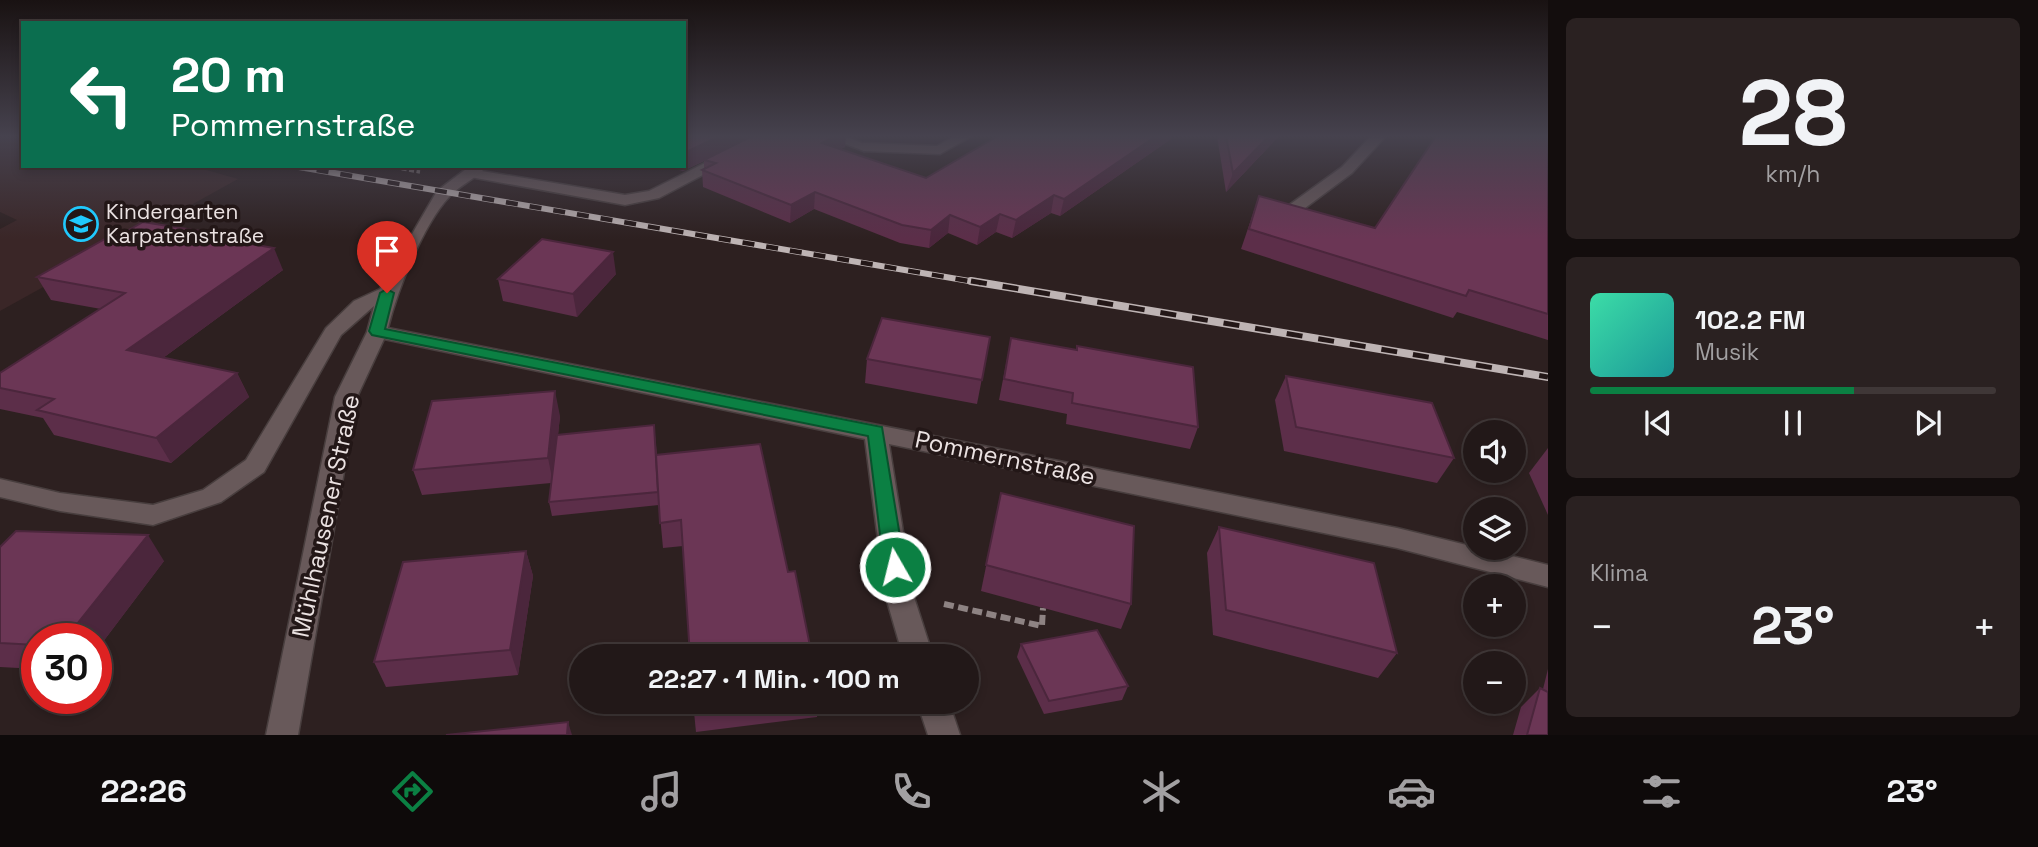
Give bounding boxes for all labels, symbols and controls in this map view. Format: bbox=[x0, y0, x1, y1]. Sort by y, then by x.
text: 20 m bbox=[171, 44, 286, 106]
icon: left bbox=[56, 49, 147, 140]
text: 28 bbox=[1739, 55, 1847, 172]
text: Pommernstraße bbox=[171, 105, 415, 145]
text: km/h bbox=[1766, 159, 1820, 189]
place label: Kindergarten Karpatenstraße bbox=[106, 198, 264, 249]
school or university icon: Kindergarten Karpatenstraße bbox=[62, 205, 100, 243]
pin bbox=[357, 221, 417, 293]
icon: arrive bbox=[368, 232, 406, 270]
text: 102.2 FM bbox=[1695, 303, 1806, 337]
text: Musik bbox=[1695, 337, 1759, 367]
street label: Mühlhausener Straße bbox=[285, 392, 366, 640]
icon: previous bbox=[1639, 404, 1677, 442]
icon: pause bbox=[1774, 404, 1812, 442]
icon: next bbox=[1909, 404, 1947, 442]
map controls bbox=[1463, 420, 1526, 714]
button: sound bbox=[1463, 420, 1526, 483]
street label: Pommernstraße bbox=[912, 423, 1098, 492]
button: layers bbox=[1463, 497, 1526, 560]
position arrow bbox=[858, 530, 932, 604]
text: Klima bbox=[1590, 558, 1648, 588]
button: + bbox=[1463, 574, 1526, 637]
text: 23° bbox=[1752, 593, 1835, 659]
text: − bbox=[1590, 603, 1614, 651]
text: + bbox=[1972, 603, 1996, 651]
speed limit sign: 30 bbox=[21, 623, 112, 714]
button: − bbox=[1463, 651, 1526, 714]
text: 22:27 · 1 Min. · 100 m bbox=[648, 662, 900, 696]
icon: directions bbox=[388, 767, 437, 816]
icon: music bbox=[637, 767, 686, 816]
icon: phone bbox=[887, 767, 936, 816]
icon: climate bbox=[1137, 767, 1186, 816]
icon: car bbox=[1387, 767, 1436, 816]
icon: filters bbox=[1637, 767, 1686, 816]
text: 22:26 bbox=[100, 771, 187, 811]
text: 23° bbox=[1886, 771, 1938, 811]

